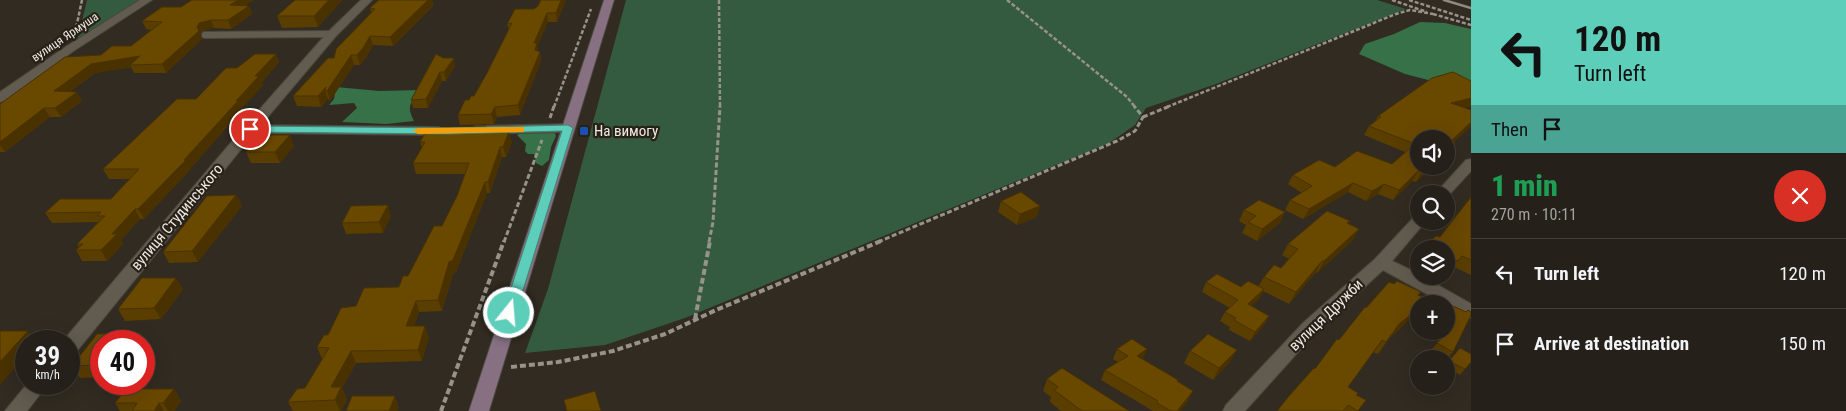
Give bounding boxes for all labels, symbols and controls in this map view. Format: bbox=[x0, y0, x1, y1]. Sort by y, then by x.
street label: вулиця Ярмуша bbox=[29, 9, 101, 64]
text: 120 m bbox=[1574, 19, 1661, 60]
icon: left bbox=[1491, 20, 1556, 85]
text: Turn left bbox=[1574, 61, 1646, 86]
pin bbox=[229, 108, 271, 150]
icon: arrive bbox=[236, 115, 264, 143]
icon: arrive bbox=[1538, 115, 1566, 143]
text: Then bbox=[1491, 118, 1528, 141]
place label: На вимогу bbox=[594, 122, 658, 140]
marker: На вимогу bbox=[578, 125, 590, 137]
map controls bbox=[1410, 130, 1455, 395]
button: sound bbox=[1410, 130, 1455, 175]
street label: вулиця Студинського bbox=[127, 160, 227, 274]
text: 1 min bbox=[1491, 168, 1558, 203]
button: close bbox=[1774, 170, 1826, 222]
button: search bbox=[1410, 185, 1455, 230]
text: 270 m · 10:11 bbox=[1491, 205, 1577, 224]
button: layers bbox=[1410, 240, 1455, 285]
icon: left bbox=[1491, 260, 1519, 288]
text: Turn left bbox=[1534, 262, 1599, 285]
text: 120 m bbox=[1779, 262, 1826, 285]
street label: вулиця Дружби bbox=[1285, 275, 1367, 355]
position arrow bbox=[482, 286, 534, 338]
button: + bbox=[1410, 295, 1455, 340]
speed limit sign: 40 bbox=[90, 330, 155, 395]
icon: arrive bbox=[1491, 330, 1519, 358]
text: Arrive at destination bbox=[1534, 332, 1689, 355]
text: 150 m bbox=[1779, 332, 1826, 355]
text: 39 bbox=[35, 342, 60, 371]
button: − bbox=[1410, 350, 1455, 395]
text: km/h bbox=[35, 368, 60, 382]

